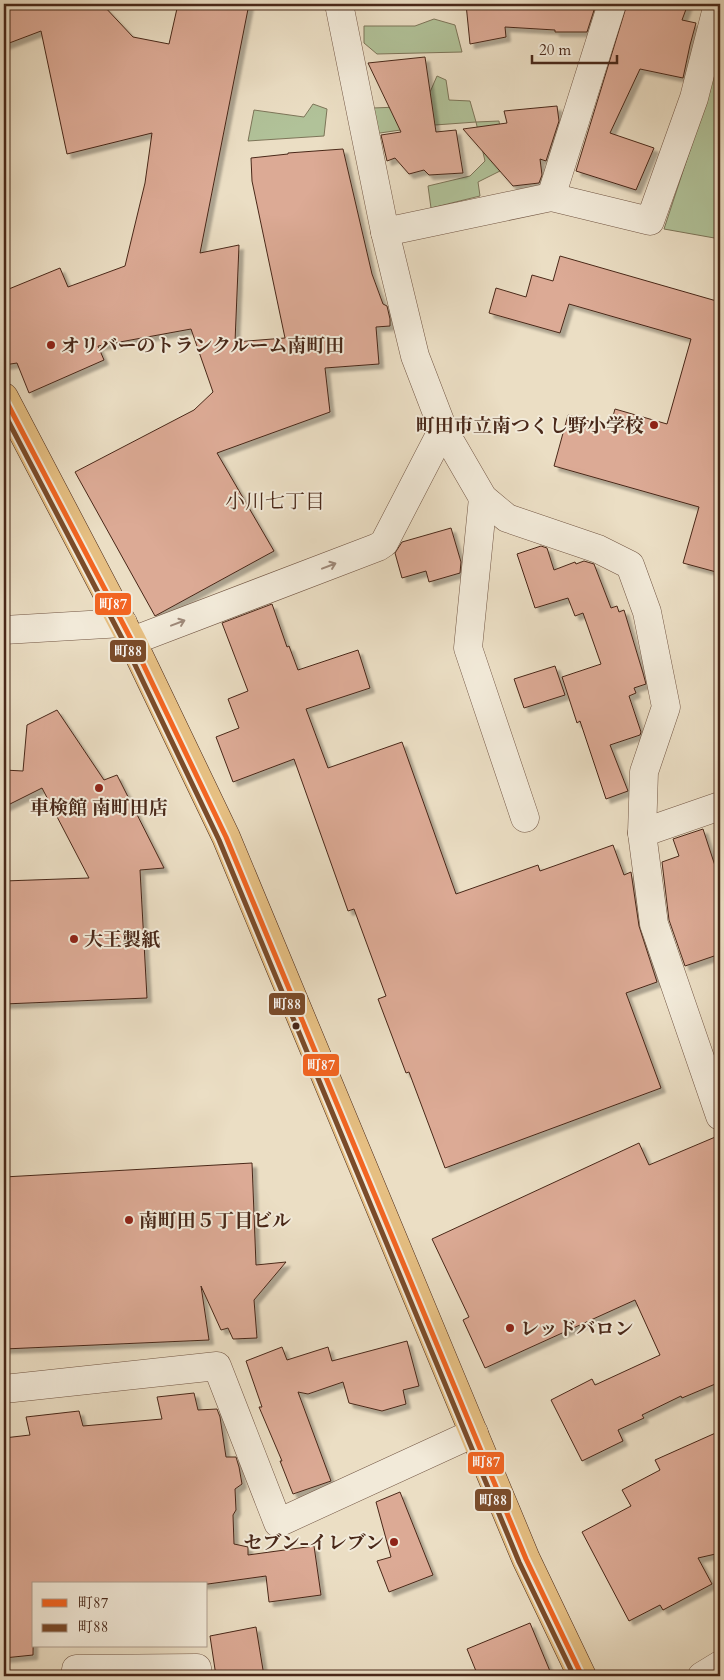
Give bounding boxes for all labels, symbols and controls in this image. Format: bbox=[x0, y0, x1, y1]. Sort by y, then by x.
scale bar bbox=[532, 32, 616, 64]
text: 20 m bbox=[539, 40, 571, 60]
place label: オリバーのトランクルーム南町田 bbox=[61, 333, 344, 359]
marker: オリバーのトランクルーム南町田 bbox=[45, 339, 57, 351]
place label: 町田市立南つくし野小学校 bbox=[416, 413, 644, 439]
marker: 町田市立南つくし野小学校 bbox=[648, 419, 660, 431]
district label: 小川七丁目 bbox=[225, 488, 325, 515]
one-way arrow bbox=[321, 561, 337, 570]
line badge: 町87 bbox=[94, 592, 132, 616]
text: 町87 bbox=[99, 595, 127, 614]
one-way arrow bbox=[169, 618, 185, 627]
line badge: 町88 bbox=[109, 639, 147, 663]
text: 町88 bbox=[114, 642, 142, 661]
marker: 車検館 南町田店 bbox=[93, 782, 105, 794]
place label: 車検館 南町田店 bbox=[30, 795, 168, 821]
place label: 大王製紙 bbox=[84, 927, 160, 953]
marker: 大王製紙 bbox=[68, 933, 80, 945]
line badge: 町88 bbox=[268, 992, 306, 1016]
text: 町88 bbox=[273, 995, 301, 1014]
unlabelled marker bbox=[291, 1021, 301, 1031]
line badge: 町87 bbox=[302, 1053, 340, 1077]
text: 町87 bbox=[307, 1056, 335, 1075]
place label: 南町田５丁目ビル bbox=[139, 1208, 291, 1234]
marker: 南町田５丁目ビル bbox=[123, 1214, 135, 1226]
place label: レッドバロン bbox=[520, 1316, 633, 1342]
marker: レッドバロン bbox=[504, 1322, 516, 1334]
line badge: 町87 bbox=[467, 1451, 505, 1475]
text: 町87 bbox=[472, 1453, 500, 1472]
line badge: 町88 bbox=[474, 1488, 512, 1512]
text: 町88 bbox=[479, 1491, 507, 1510]
place label: セブン-イレブン bbox=[243, 1530, 384, 1556]
marker: セブン-イレブン bbox=[388, 1536, 400, 1548]
legend bbox=[32, 1582, 208, 1648]
text: 町87 bbox=[78, 1593, 109, 1613]
text: 町88 bbox=[78, 1617, 108, 1637]

